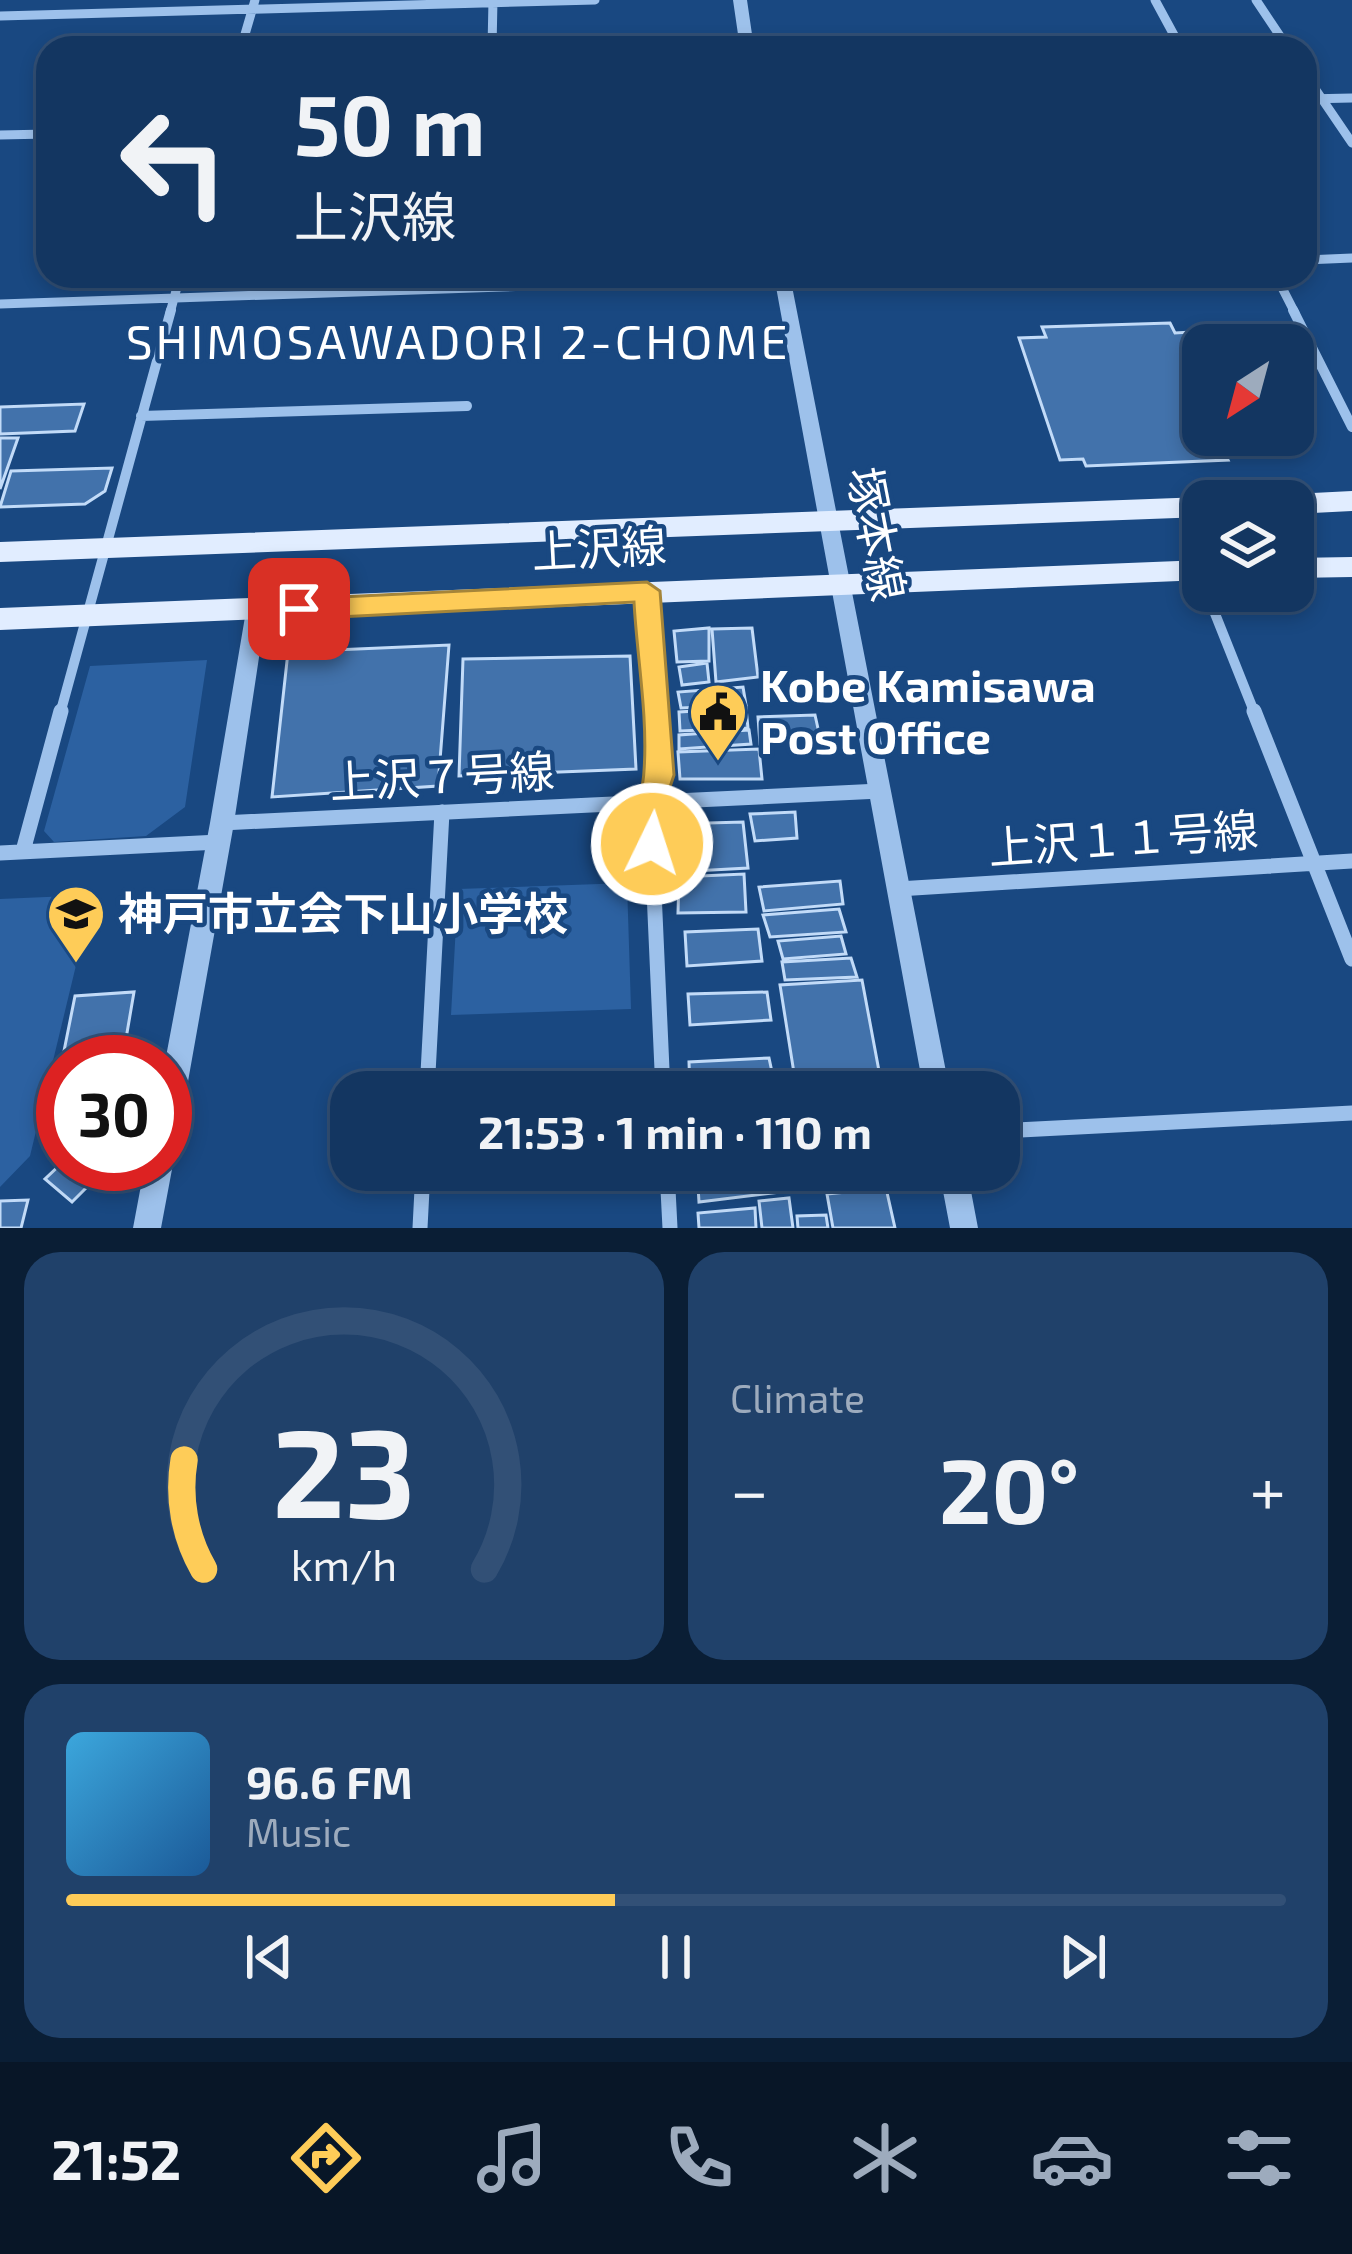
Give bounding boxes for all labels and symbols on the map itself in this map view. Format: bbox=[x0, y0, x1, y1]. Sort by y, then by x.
district label: SHIMOSAWADORI 2-CHOME bbox=[126, 311, 790, 369]
north arrow bbox=[1182, 324, 1314, 456]
street label: 塚本線 bbox=[839, 462, 917, 605]
street label: 上沢線 bbox=[530, 517, 668, 577]
pin bbox=[248, 558, 350, 660]
place label: Kobe Kamisawa Post Office bbox=[760, 657, 1096, 763]
public building icon: Kobe Kamisawa Post Office bbox=[687, 681, 749, 763]
street label: 上沢７号線 bbox=[328, 742, 556, 808]
position arrow bbox=[589, 781, 715, 907]
street label: 上沢１１号線 bbox=[986, 801, 1259, 873]
school or university icon: 神戸市立会下山小学校 bbox=[45, 883, 107, 965]
place label: 神戸市立会下山小学校 bbox=[118, 885, 568, 939]
speed limit sign: 30 bbox=[36, 1035, 192, 1191]

